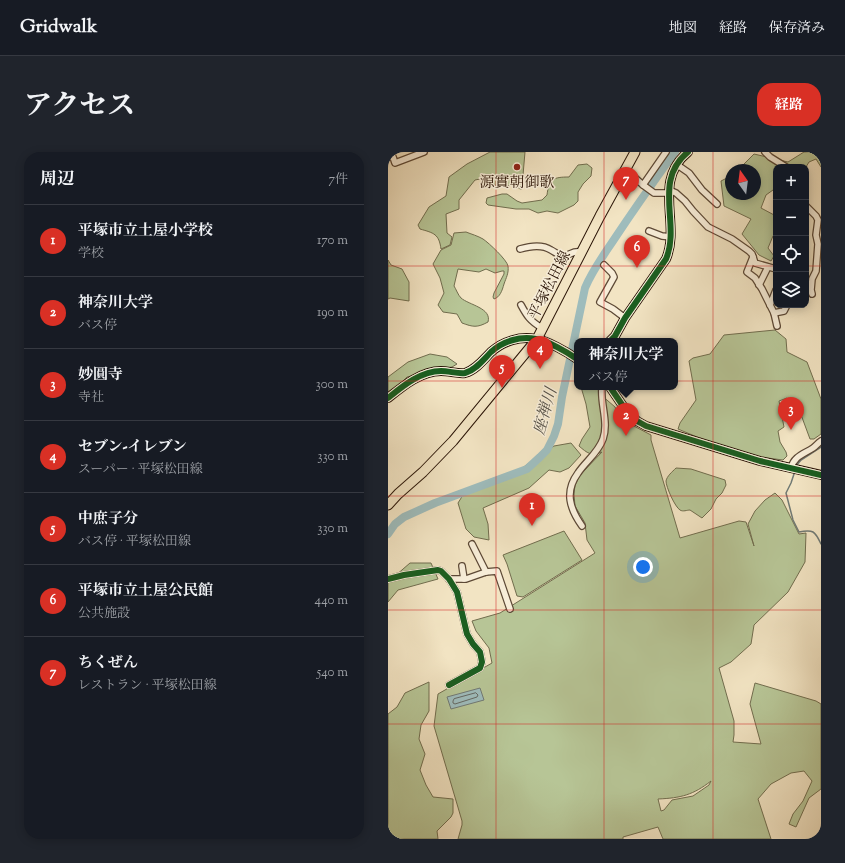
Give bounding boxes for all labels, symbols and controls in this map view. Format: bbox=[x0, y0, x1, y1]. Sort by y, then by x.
text: Gridwalk bbox=[20, 14, 97, 41]
text: 地図 bbox=[669, 19, 697, 39]
text: 経路 bbox=[719, 19, 747, 39]
text: 保存済み bbox=[769, 19, 825, 39]
button: 経路 bbox=[757, 83, 821, 126]
text: アクセス bbox=[24, 87, 135, 127]
marker: 源實朝御歌 bbox=[512, 162, 522, 172]
north arrow bbox=[725, 164, 761, 200]
map controls bbox=[773, 164, 809, 308]
button: + bbox=[773, 164, 809, 200]
pin: 7 bbox=[613, 167, 639, 200]
text: 周辺 bbox=[40, 168, 74, 192]
text: 7件 bbox=[328, 171, 348, 189]
place label: 源實朝御歌 bbox=[479, 173, 555, 194]
button: − bbox=[773, 200, 809, 236]
text: 平塚市立土屋小学校 bbox=[78, 221, 213, 242]
text: 1 bbox=[51, 232, 55, 250]
text: 170 m bbox=[317, 232, 348, 250]
pin: 6 bbox=[624, 235, 650, 268]
button: locate bbox=[773, 236, 809, 272]
text: 学校 bbox=[78, 245, 104, 263]
street label: 平塚松田線 bbox=[524, 247, 577, 324]
button: layers bbox=[773, 272, 809, 308]
text: 神奈川大学 bbox=[78, 293, 153, 314]
text: 2 bbox=[50, 304, 56, 322]
text: 190 m bbox=[317, 304, 348, 322]
text: バス停 bbox=[78, 317, 117, 335]
pin: 4 bbox=[527, 336, 553, 369]
popup bbox=[574, 338, 678, 390]
text: 神奈川大学 bbox=[588, 345, 664, 366]
pin: 5 bbox=[489, 355, 515, 388]
text: 妙圓寺 bbox=[78, 365, 123, 386]
text: バス停 bbox=[588, 369, 628, 387]
text: 3 bbox=[50, 376, 56, 394]
text: 300 m bbox=[316, 376, 348, 394]
water label: 座禅川 bbox=[529, 384, 565, 438]
text: 寺社 bbox=[78, 389, 104, 407]
pin: 3 bbox=[778, 397, 804, 430]
pin: 2 bbox=[613, 403, 639, 436]
text: セブン-イレブン bbox=[78, 437, 187, 458]
text: 4 bbox=[50, 448, 56, 466]
text: 330 m bbox=[317, 448, 348, 466]
text: スーパー · 平塚松田線 bbox=[78, 461, 203, 479]
pin: 1 bbox=[519, 493, 545, 526]
text: 中庶子分 bbox=[78, 509, 138, 530]
text: 5 bbox=[51, 520, 55, 538]
text: 330 m bbox=[317, 520, 348, 538]
text: バス停 · 平塚松田線 bbox=[78, 533, 191, 551]
your location bbox=[633, 557, 653, 577]
text: 平塚市立土屋公民館 bbox=[78, 581, 213, 602]
text: 6 bbox=[50, 592, 56, 610]
text: 440 m bbox=[315, 592, 348, 610]
text: 公共施設 bbox=[78, 605, 130, 623]
text: ちくぜん bbox=[78, 653, 138, 674]
text: 7 bbox=[50, 664, 56, 682]
text: 540 m bbox=[317, 664, 348, 682]
text: レストラン · 平塚松田線 bbox=[78, 677, 216, 695]

